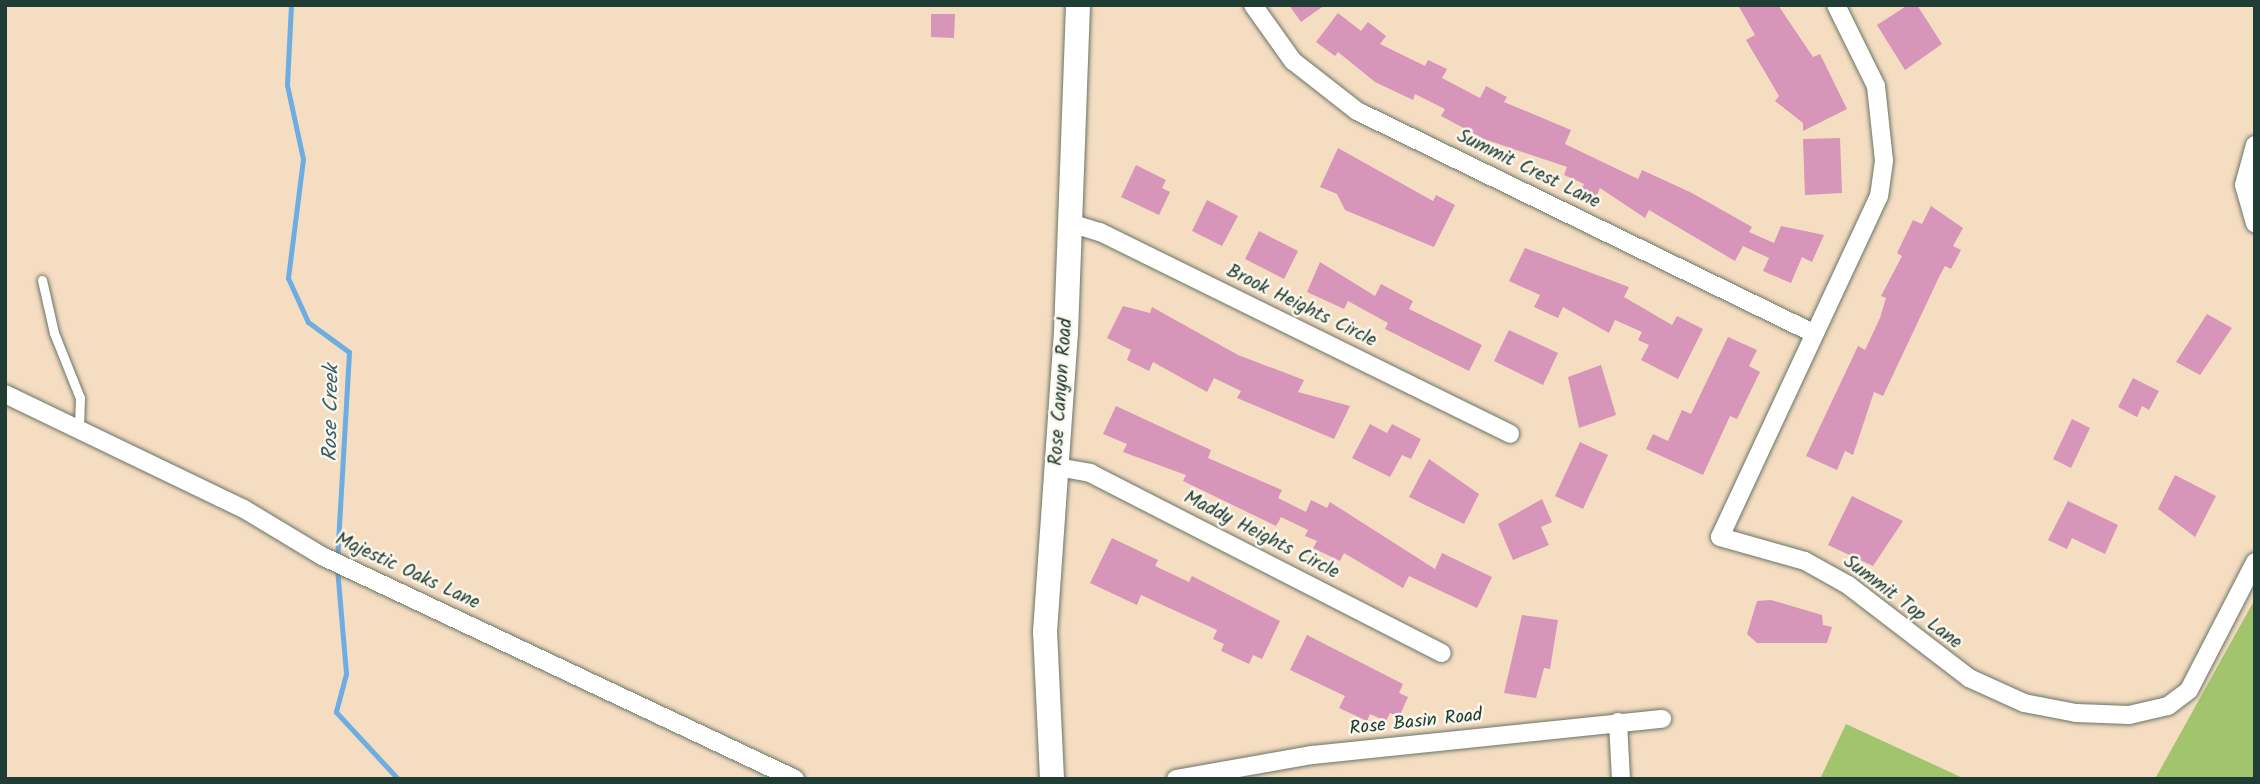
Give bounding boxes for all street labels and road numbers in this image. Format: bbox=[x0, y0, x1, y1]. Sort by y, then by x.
street label: Summit Crest Lane bbox=[1453, 126, 1603, 214]
street label: Brook Heights Circle bbox=[1222, 261, 1380, 353]
street label: Rose Canyon Road bbox=[1045, 318, 1079, 466]
street label: Maddy Heights Circle bbox=[1179, 487, 1343, 585]
street label: Majestic Oaks Lane bbox=[331, 529, 483, 615]
street label: Summit Top Lane bbox=[1838, 551, 1966, 655]
street label: Rose Basin Road bbox=[1348, 705, 1484, 741]

